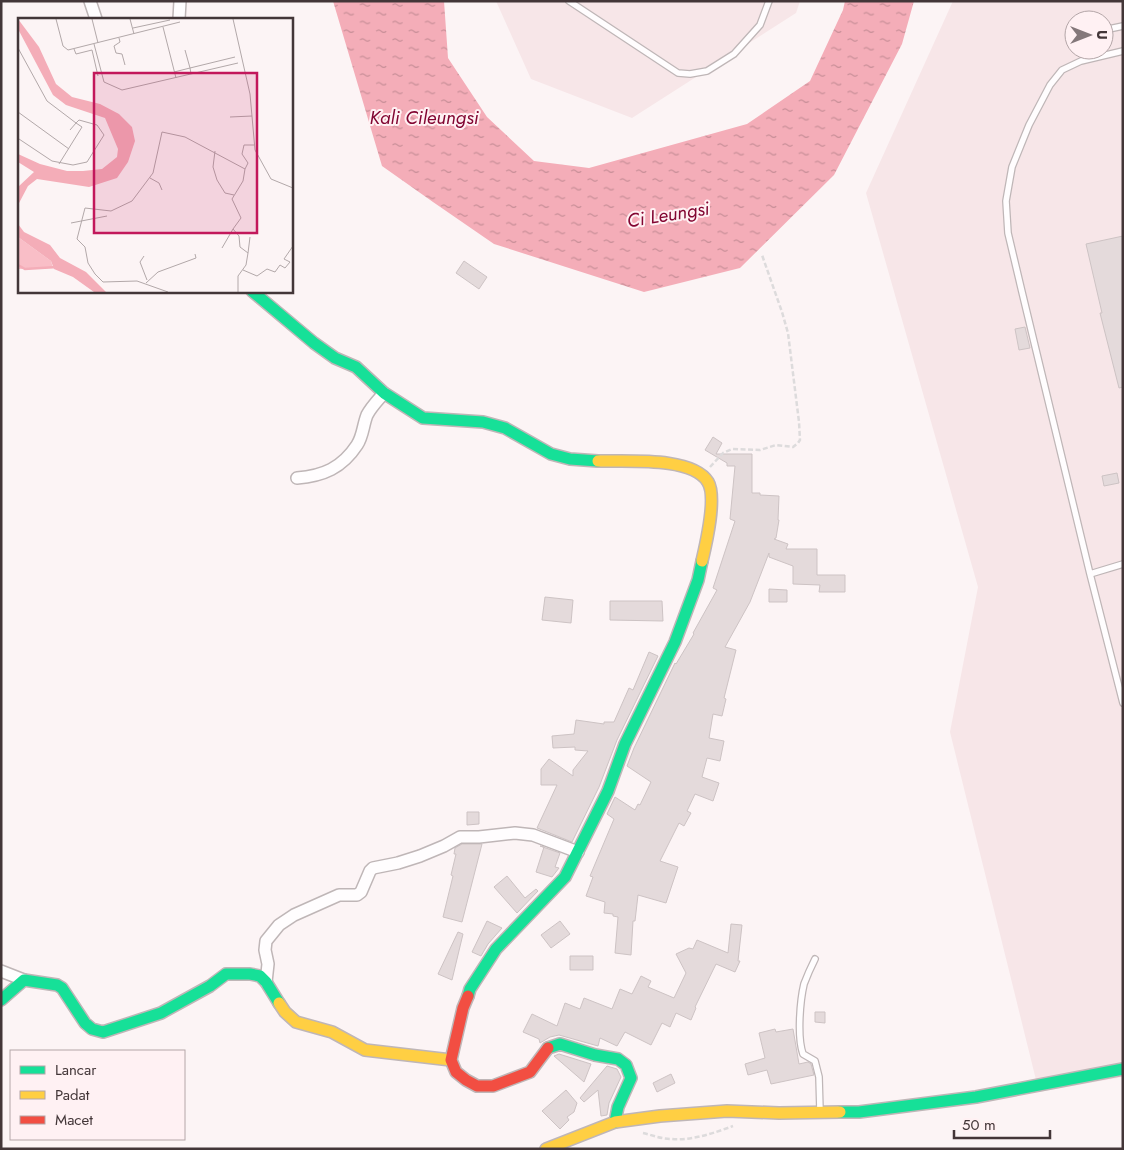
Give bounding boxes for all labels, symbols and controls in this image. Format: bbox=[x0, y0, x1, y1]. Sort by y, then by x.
north arrow bbox=[1064, 10, 1114, 60]
inset map bbox=[18, 18, 292, 292]
text: U bbox=[1092, 30, 1112, 40]
water label: Kali Cileungsi bbox=[370, 104, 480, 131]
water label: Ci Leungsi bbox=[625, 194, 712, 234]
legend bbox=[10, 1050, 185, 1140]
text: Lancar bbox=[55, 1059, 97, 1081]
text: Padat bbox=[55, 1084, 90, 1106]
scale bar bbox=[954, 1108, 1050, 1140]
text: Macet bbox=[55, 1109, 93, 1131]
text: 50 m bbox=[962, 1114, 996, 1136]

